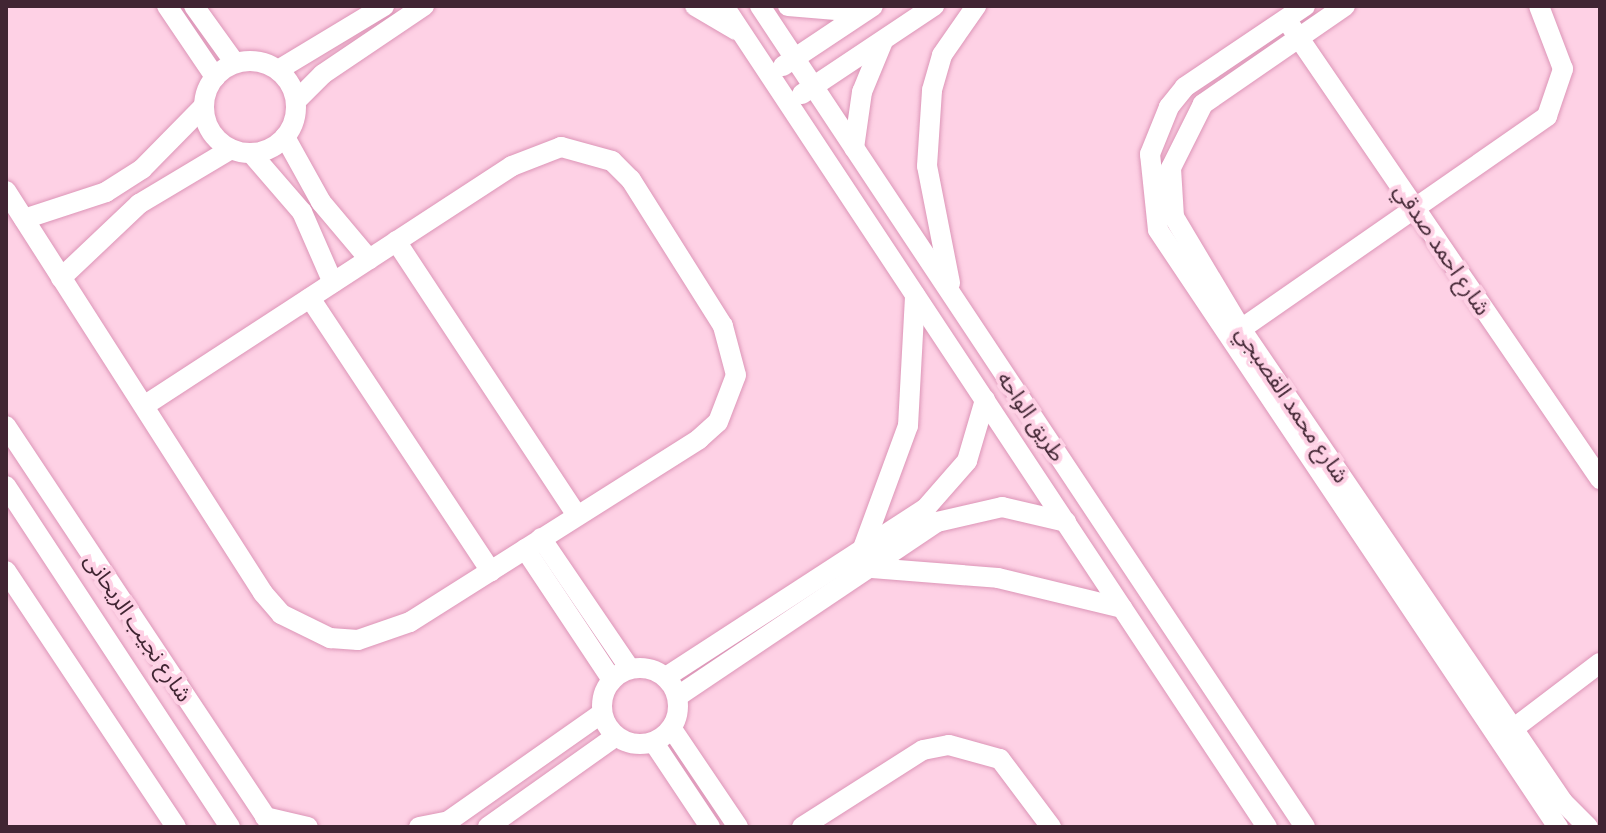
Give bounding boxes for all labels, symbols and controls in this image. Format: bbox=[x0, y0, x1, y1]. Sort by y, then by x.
street label: شارع احمد صدقي bbox=[1389, 178, 1497, 320]
street label: شارع محمد القصبجي bbox=[1231, 321, 1355, 487]
street label: طريق الواحه bbox=[992, 366, 1072, 466]
street label: شارع نجيب الريحانى bbox=[80, 548, 198, 706]

